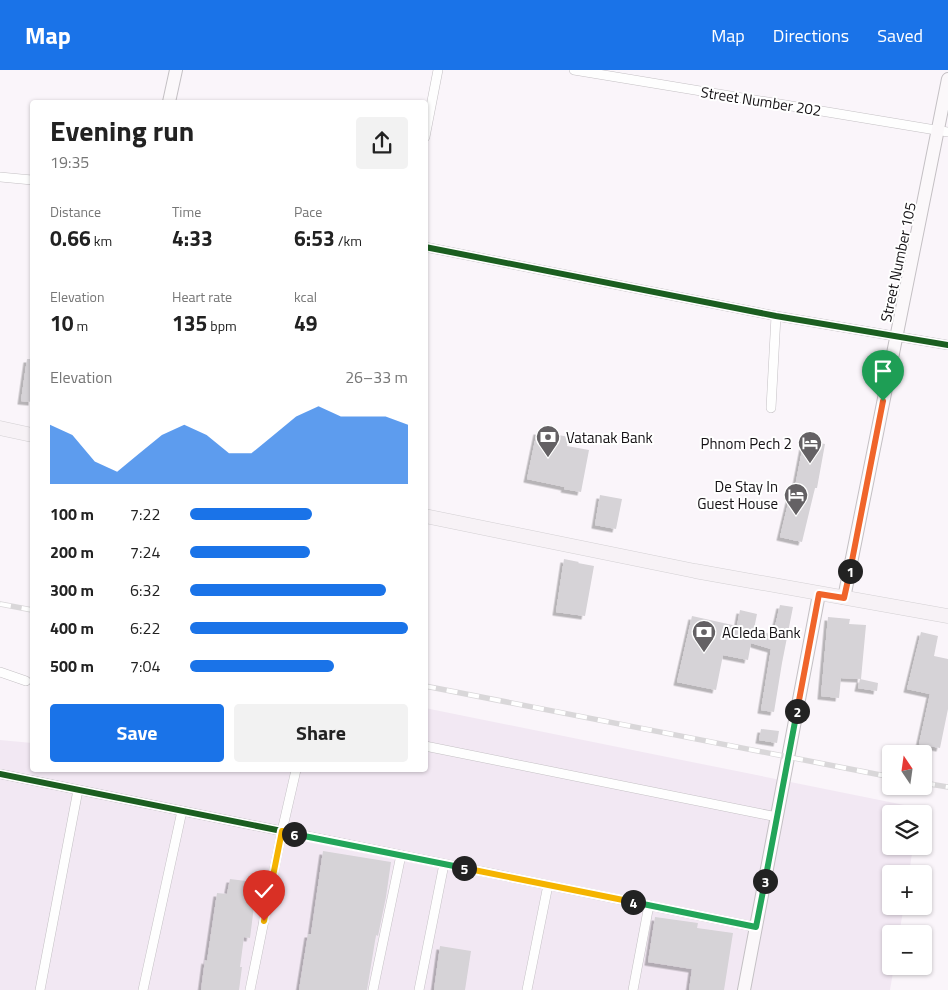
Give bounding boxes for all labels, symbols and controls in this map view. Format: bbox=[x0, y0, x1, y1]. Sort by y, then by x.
text: Map bbox=[25, 17, 71, 53]
text: Map bbox=[711, 22, 745, 49]
text: Directions bbox=[773, 22, 849, 49]
text: Saved bbox=[877, 22, 923, 49]
street label: Street Number 202 bbox=[699, 80, 823, 122]
text: Evening run bbox=[50, 109, 194, 152]
button: share bbox=[356, 117, 408, 169]
text: 19:35 bbox=[50, 150, 89, 174]
street label: Street Number 105 bbox=[874, 200, 922, 324]
text: Distance bbox=[50, 201, 101, 222]
text: Time bbox=[172, 201, 201, 222]
text: Pace bbox=[294, 201, 322, 222]
text: 0.66 bbox=[50, 222, 91, 254]
text: 4:33 bbox=[172, 222, 213, 254]
text: 6:53 bbox=[294, 222, 335, 254]
text: km bbox=[91, 230, 112, 251]
text: /km bbox=[335, 230, 362, 251]
text: Elevation bbox=[50, 286, 104, 307]
text: Heart rate bbox=[172, 286, 232, 307]
text: kcal bbox=[294, 286, 317, 307]
text: 10 bbox=[50, 307, 74, 339]
text: 135 bbox=[172, 307, 207, 339]
text: 49 bbox=[294, 307, 318, 339]
text: m bbox=[74, 315, 88, 336]
text: bpm bbox=[207, 315, 237, 336]
pin bbox=[862, 350, 904, 401]
icon: arrive bbox=[869, 357, 897, 385]
text: Elevation bbox=[50, 365, 112, 389]
text: 26–33 m bbox=[345, 365, 408, 389]
bank icon: Vatanak Bank bbox=[535, 424, 561, 458]
place label: Vatanak Bank bbox=[566, 426, 653, 449]
hotel icon: Phnom Pech 2 bbox=[797, 430, 823, 464]
place label: Phnom Pech 2 bbox=[701, 432, 792, 455]
place label: De Stay In Guest House bbox=[697, 475, 778, 515]
hotel icon: De Stay In Guest House bbox=[783, 482, 809, 516]
text: 100 m bbox=[50, 502, 94, 526]
text: 7:22 bbox=[130, 502, 160, 526]
text: 200 m bbox=[50, 540, 94, 564]
text: 7:24 bbox=[130, 540, 160, 564]
pin: 1 bbox=[838, 558, 862, 584]
text: 1 bbox=[847, 561, 854, 582]
text: 300 m bbox=[50, 578, 94, 602]
text: 6:32 bbox=[130, 578, 160, 602]
text: 400 m bbox=[50, 616, 94, 640]
text: 6:22 bbox=[130, 616, 160, 640]
bank icon: ACleda Bank bbox=[691, 619, 717, 653]
place label: ACleda Bank bbox=[722, 621, 801, 644]
text: 500 m bbox=[50, 654, 94, 678]
text: 7:04 bbox=[130, 654, 160, 678]
pin: 2 bbox=[784, 698, 810, 724]
text: 2 bbox=[794, 701, 801, 722]
button: Save bbox=[50, 704, 224, 762]
button: Share bbox=[234, 704, 408, 762]
north arrow bbox=[882, 745, 932, 795]
map controls bbox=[882, 745, 932, 975]
button: layers bbox=[882, 805, 932, 855]
pin: 6 bbox=[282, 822, 306, 846]
text: 6 bbox=[291, 824, 298, 845]
pin: 5 bbox=[452, 856, 476, 880]
text: 5 bbox=[461, 858, 468, 879]
button: + bbox=[882, 865, 932, 915]
pin: 3 bbox=[752, 868, 778, 894]
pin bbox=[243, 870, 285, 921]
text: 3 bbox=[762, 871, 769, 892]
icon: check bbox=[250, 877, 278, 905]
pin: 4 bbox=[620, 890, 646, 914]
text: 4 bbox=[630, 892, 637, 913]
button: − bbox=[882, 925, 932, 975]

